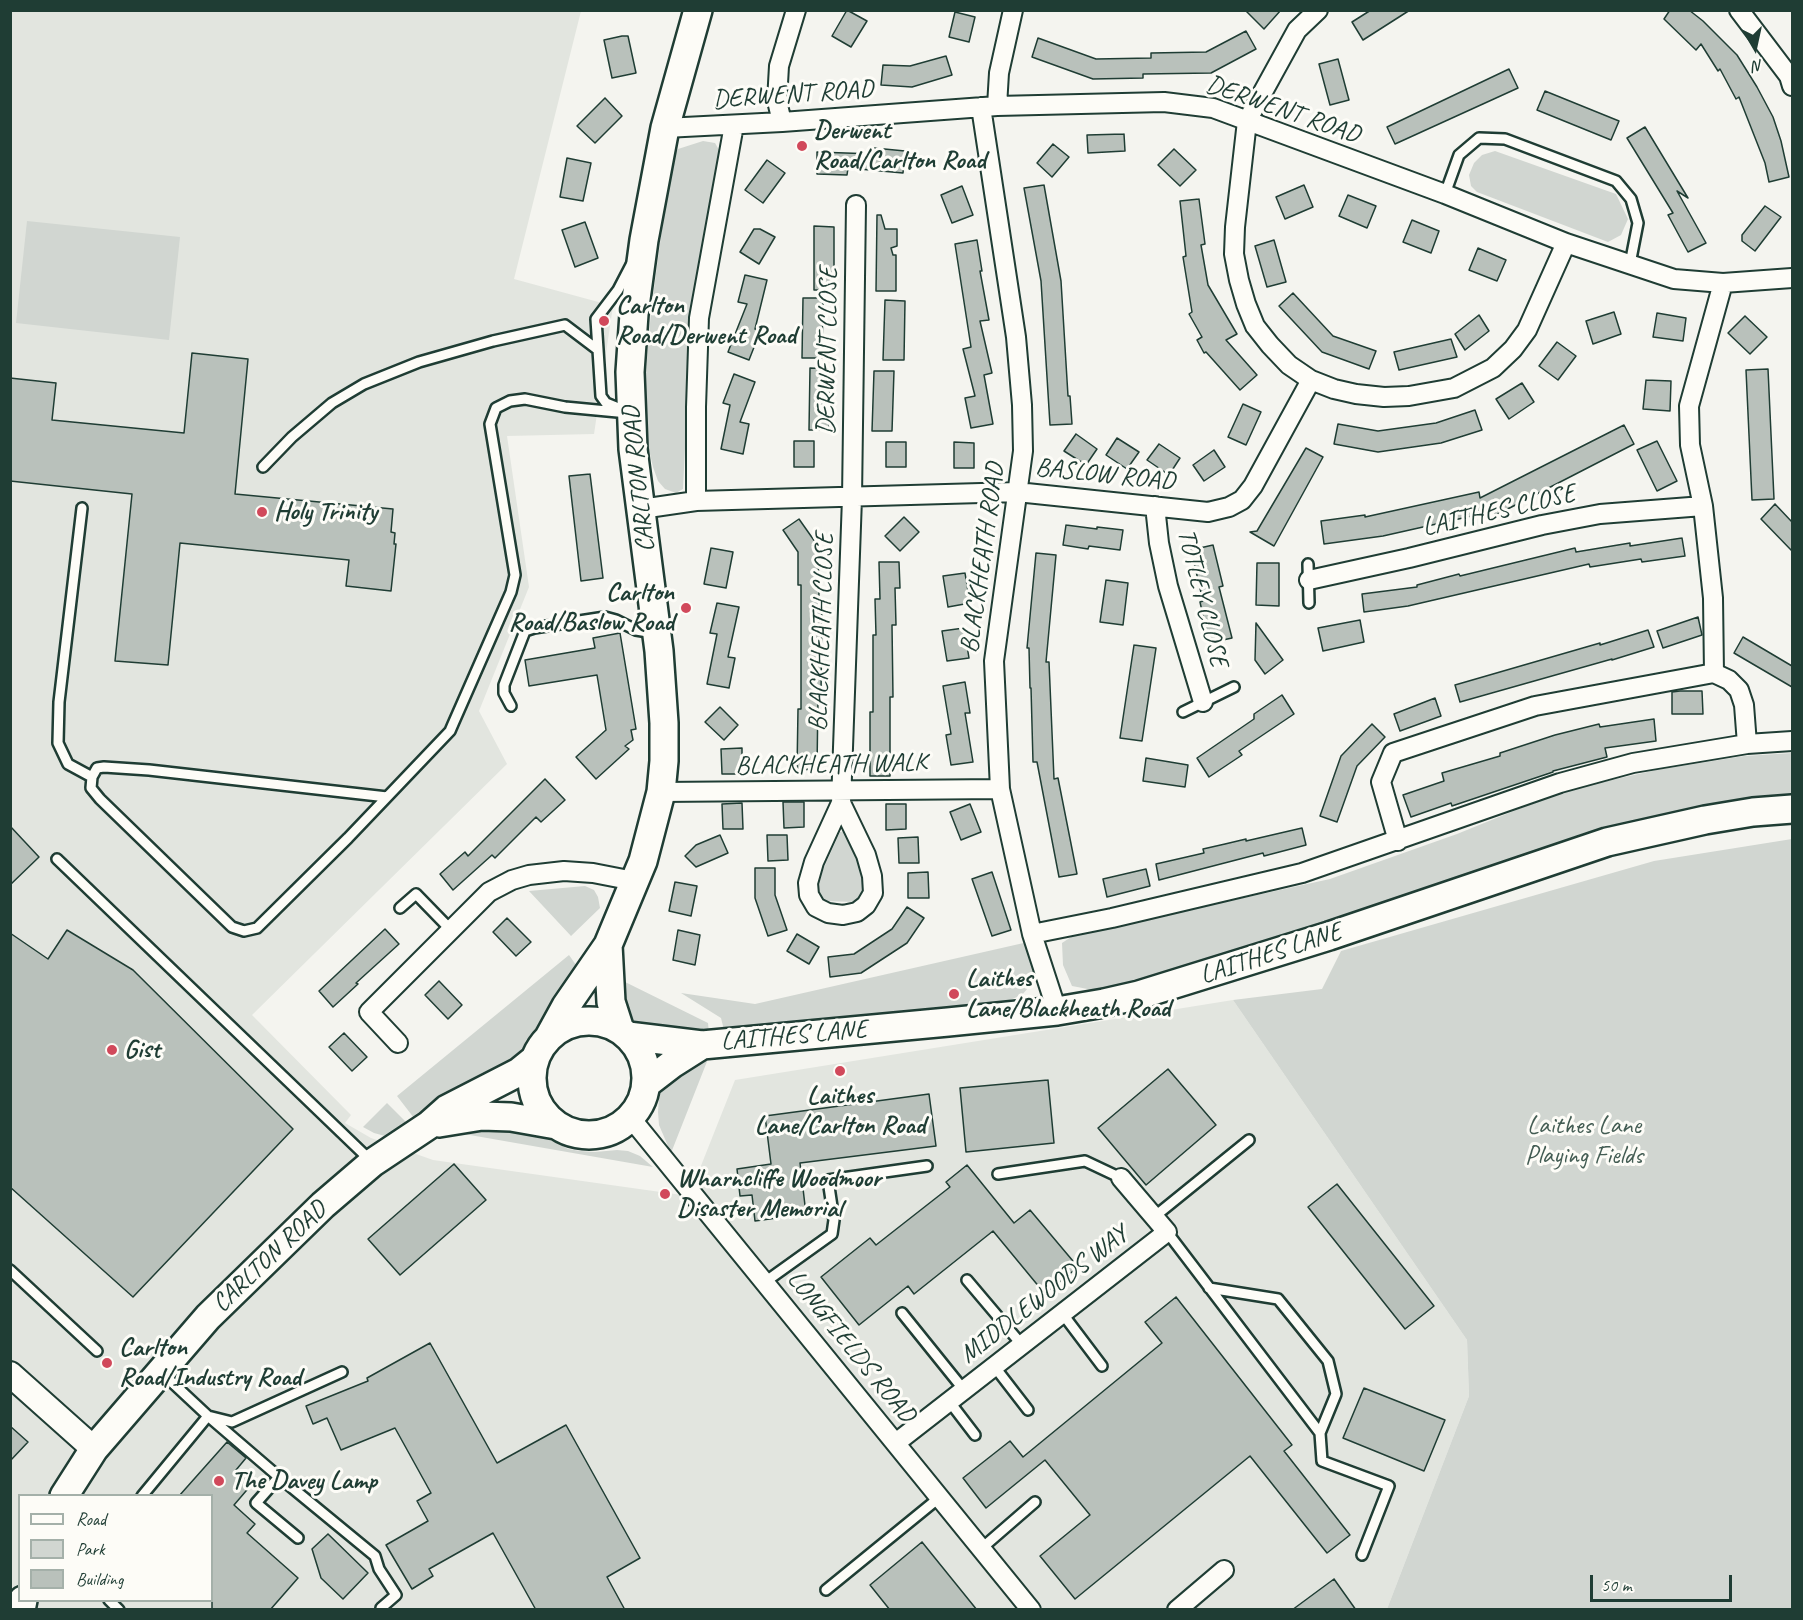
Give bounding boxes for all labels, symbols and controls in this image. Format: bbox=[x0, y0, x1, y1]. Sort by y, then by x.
north arrow bbox=[1725, 18, 1785, 78]
text: N bbox=[1751, 55, 1764, 76]
street label: DERWENT ROAD bbox=[1202, 69, 1364, 151]
street label: DERWENT ROAD bbox=[712, 74, 874, 116]
place label: Derwent Road/Carlton Road bbox=[814, 115, 986, 176]
marker: Derwent Road/Carlton Road bbox=[795, 139, 809, 153]
street label: DERWENT CLOSE bbox=[811, 267, 845, 435]
place label: Carlton Road/Derwent Road bbox=[616, 290, 796, 352]
marker: Carlton Road/Derwent Road bbox=[597, 314, 611, 328]
street label: CARLTON ROAD bbox=[616, 404, 662, 554]
street label: BASLOW ROAD bbox=[1034, 452, 1176, 498]
street label: BLACKHEATH ROAD bbox=[954, 461, 1012, 655]
street label: LAITHES CLOSE bbox=[1420, 478, 1578, 544]
place label: Holy Trinity bbox=[274, 496, 377, 528]
marker: Holy Trinity bbox=[255, 505, 269, 519]
street label: TOTLEY CLOSE bbox=[1170, 526, 1234, 670]
street label: BLACKHEATH CLOSE bbox=[803, 532, 841, 732]
place label: Carlton Road/Baslow Road bbox=[509, 577, 674, 638]
marker: Carlton Road/Baslow Road bbox=[679, 601, 693, 615]
street label: BLACKHEATH WALK bbox=[735, 748, 927, 782]
street label: LAITHES LANE bbox=[1196, 916, 1346, 992]
place label: Laithes Lane/Blackheath Road bbox=[966, 963, 1170, 1024]
marker: Laithes Lane/Blackheath Road bbox=[947, 987, 961, 1001]
street label: LAITHES LANE bbox=[719, 1014, 869, 1058]
place label: Gist bbox=[124, 1034, 160, 1066]
marker: Gist bbox=[105, 1043, 119, 1057]
marker: Laithes Lane/Carlton Road bbox=[833, 1064, 847, 1078]
place label: Laithes Lane/Carlton Road bbox=[755, 1080, 925, 1142]
park label: Laithes Lane Playing Fields bbox=[1525, 1110, 1643, 1172]
place label: Wharncliffe Woodmoor Disaster Memorial bbox=[677, 1163, 881, 1224]
marker: Wharncliffe Woodmoor Disaster Memorial bbox=[658, 1187, 672, 1201]
street label: CARLTON ROAD bbox=[206, 1195, 334, 1319]
street label: MIDDLEWOODS WAY bbox=[954, 1220, 1134, 1370]
street label: LONGFIELDS ROAD bbox=[780, 1264, 922, 1430]
place label: Carlton Road/Industry Road bbox=[119, 1332, 301, 1394]
marker: Carlton Road/Industry Road bbox=[100, 1356, 114, 1370]
place label: The Davey Lamp bbox=[231, 1465, 377, 1497]
marker: The Davey Lamp bbox=[212, 1474, 226, 1488]
legend bbox=[18, 1494, 213, 1602]
text: Road bbox=[76, 1508, 106, 1530]
text: Park bbox=[76, 1538, 105, 1560]
scale bar bbox=[1593, 1563, 1736, 1601]
text: Building bbox=[76, 1568, 123, 1590]
text: 50 m bbox=[1601, 1574, 1632, 1596]

